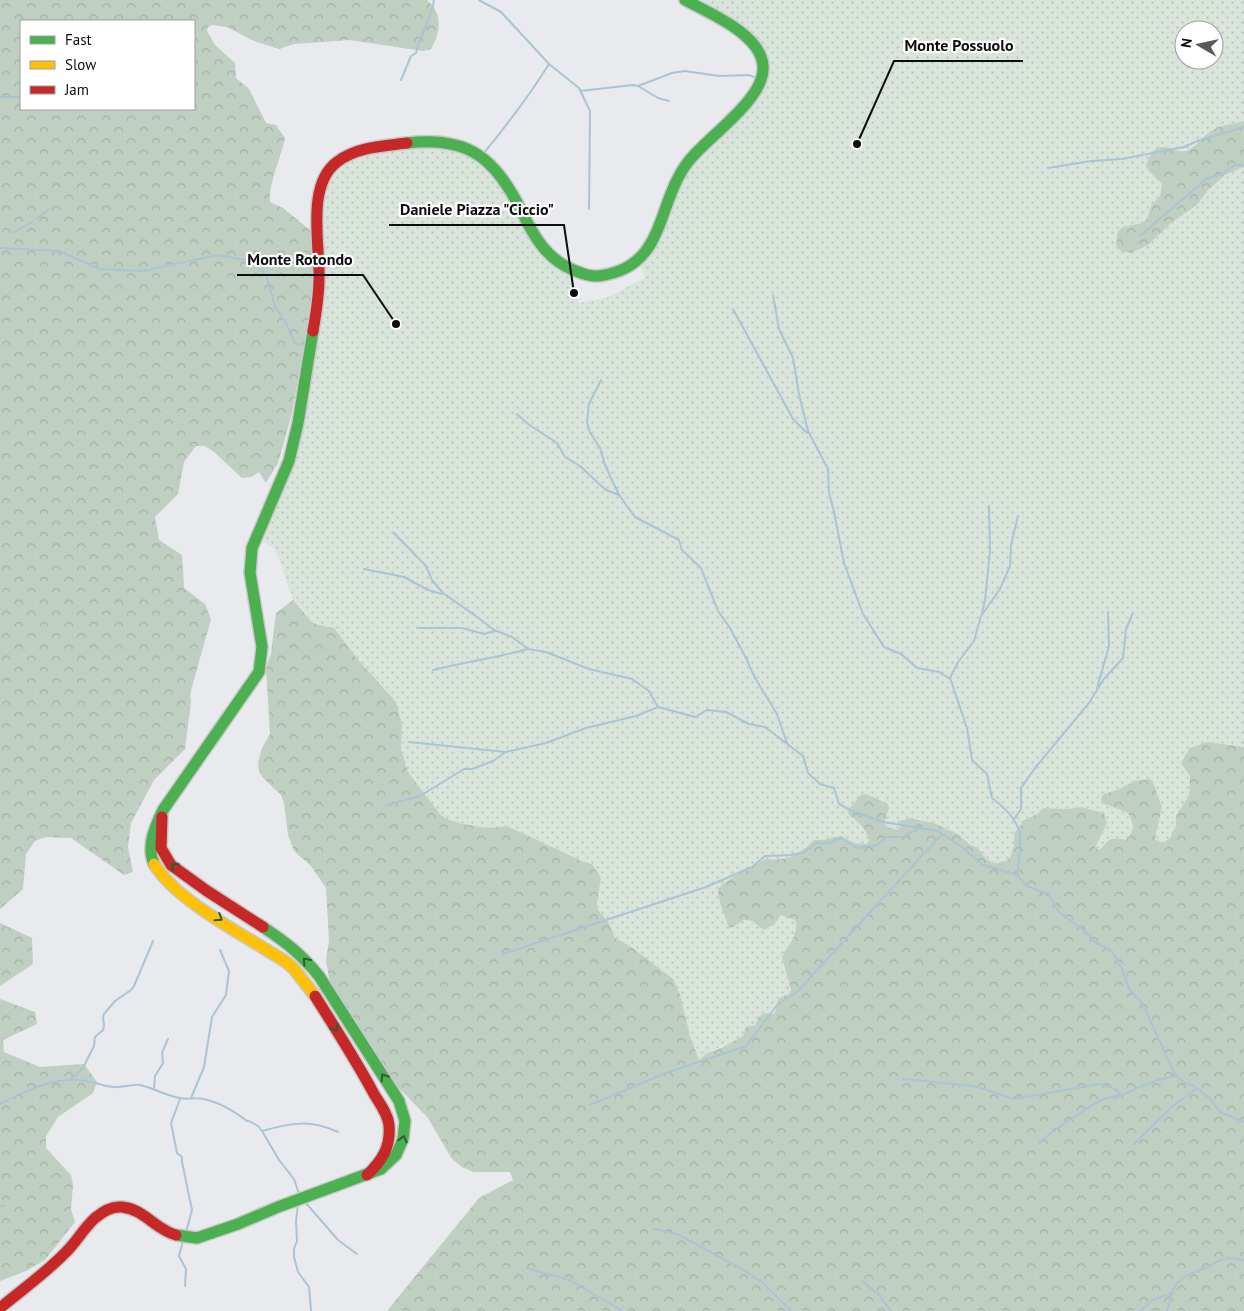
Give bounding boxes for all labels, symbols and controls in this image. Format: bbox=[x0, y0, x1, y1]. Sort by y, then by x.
legend bbox=[20, 20, 195, 110]
north arrow bbox=[1174, 20, 1224, 70]
text: Fast bbox=[65, 30, 92, 49]
callout: Monte Possuolo bbox=[894, 30, 1023, 61]
text: Monte Possuolo bbox=[905, 35, 1014, 55]
text: N bbox=[1177, 37, 1196, 49]
text: Slow bbox=[65, 55, 96, 74]
text: Jam bbox=[64, 80, 89, 99]
callout: Daniele Piazza "Ciccio" bbox=[389, 194, 564, 225]
text: Daniele Piazza "Ciccio" bbox=[400, 199, 554, 219]
callout: Monte Rotondo bbox=[237, 244, 363, 275]
text: Monte Rotondo bbox=[247, 249, 353, 269]
one-way arrow bbox=[171, 863, 180, 872]
one-way arrow bbox=[213, 912, 222, 922]
one-way arrow bbox=[303, 957, 312, 966]
one-way arrow bbox=[328, 1022, 338, 1031]
one-way arrow bbox=[380, 1074, 390, 1083]
one-way arrow bbox=[397, 1135, 408, 1144]

